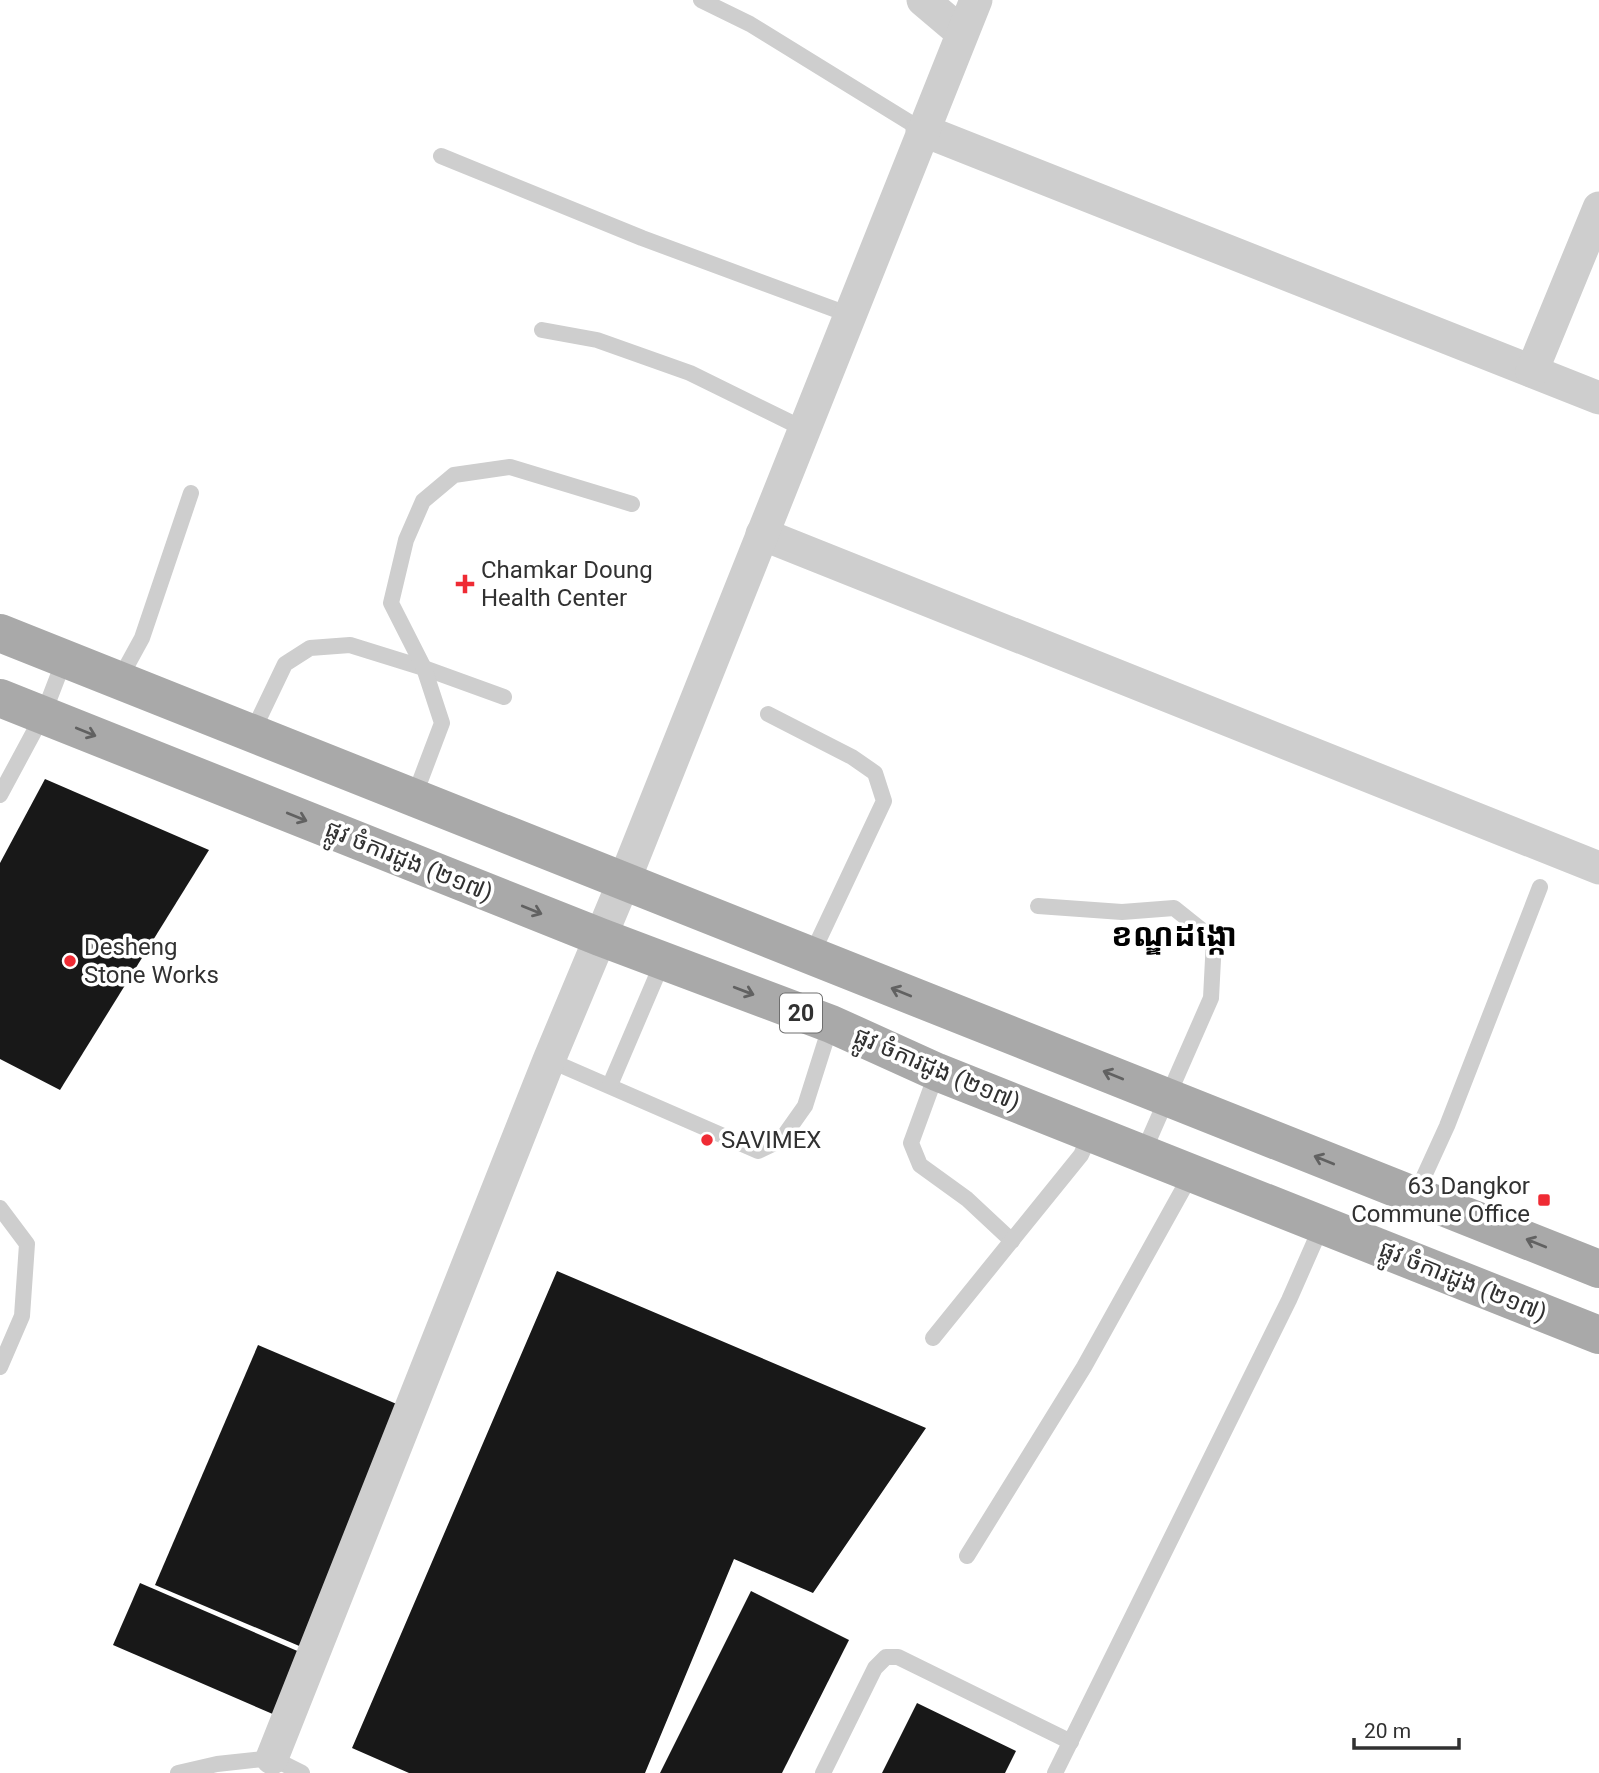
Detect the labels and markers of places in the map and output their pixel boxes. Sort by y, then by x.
place label: Chamkar Doung Health Center [481,556,653,612]
marker: Chamkar Doung Health Center [455,574,475,594]
place label: Desheng Stone Works [84,933,219,989]
marker: Desheng Stone Works [62,953,78,969]
place label: SAVIMEX [721,1126,821,1154]
marker: SAVIMEX [699,1132,715,1148]
place label: 63 Dangkor Commune Office [1351,1172,1530,1228]
marker: 63 Dangkor Commune Office [1536,1192,1552,1208]

